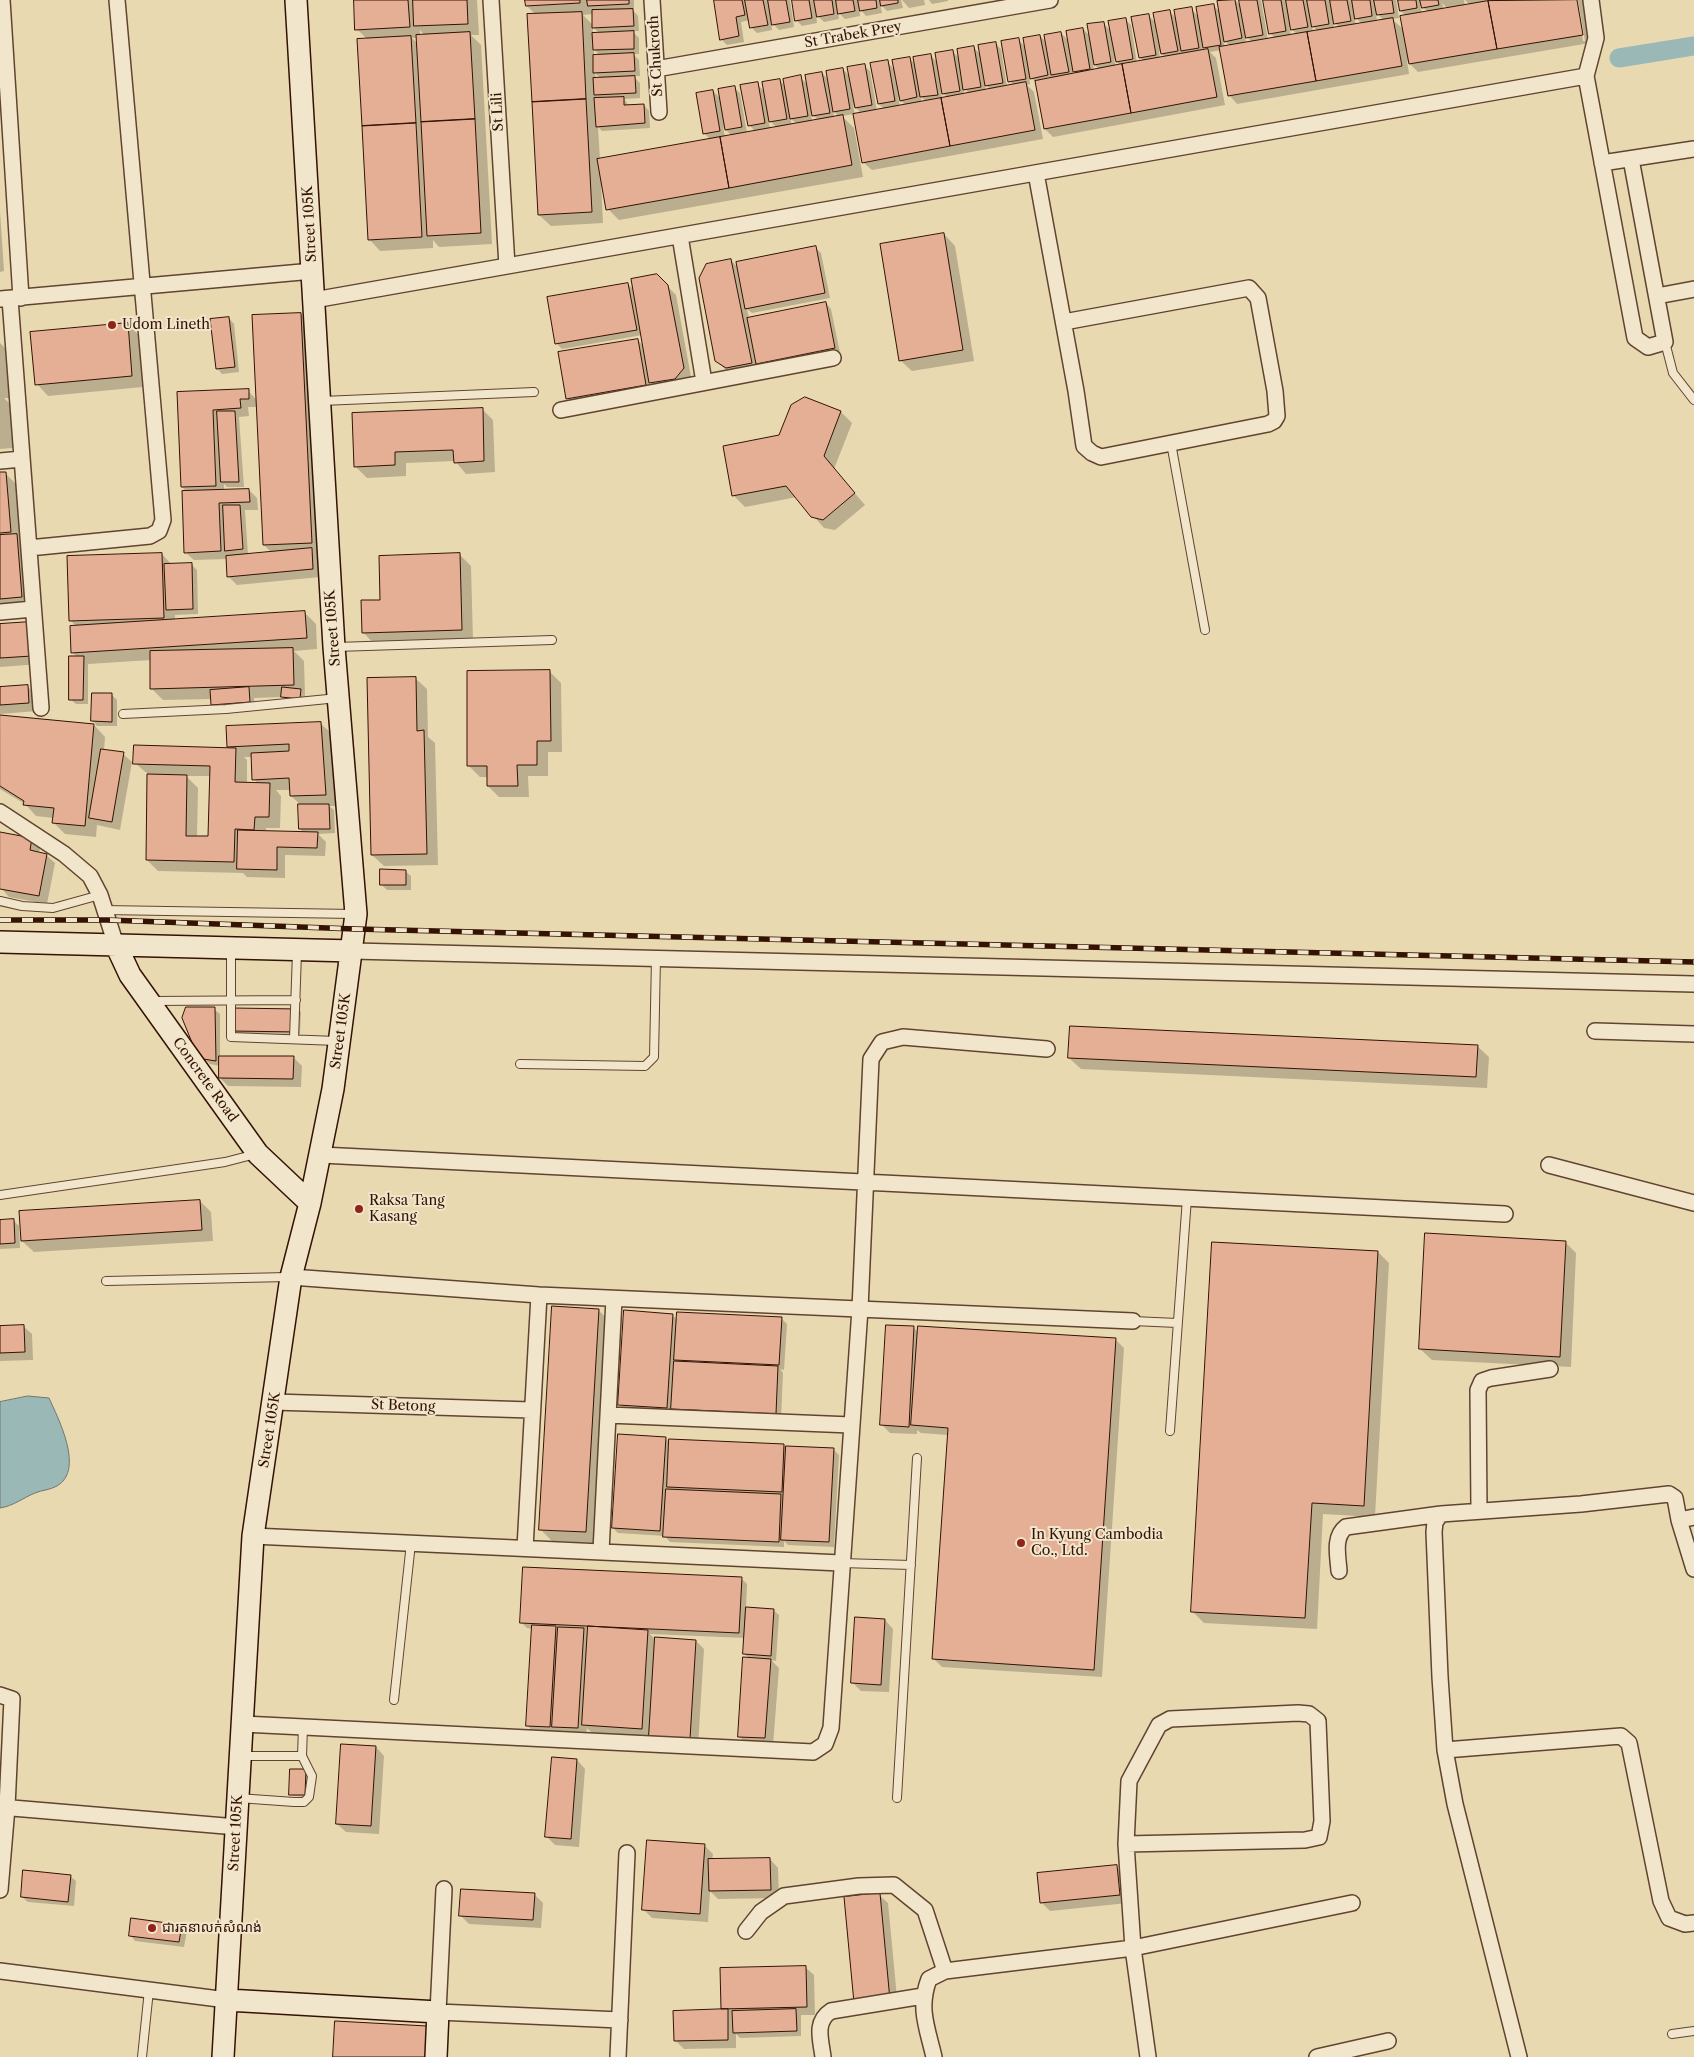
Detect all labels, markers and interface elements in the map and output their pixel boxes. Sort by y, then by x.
street label: St Chukroth [645,15,667,97]
street label: St Trabek Prey [803,18,903,52]
street label: St Lili [489,92,507,132]
street label: Street 105K [300,185,320,263]
place label: Udom Lineth [122,317,210,333]
marker: Udom Lineth [106,319,118,331]
street label: Street 105K [322,589,344,667]
street label: Street 105K [327,992,355,1070]
street label: Concrete Road [169,1035,241,1125]
place label: Raksa Tang Kasang [369,1193,445,1226]
marker: Raksa Tang Kasang [353,1203,365,1215]
street label: Street 105K [256,1391,284,1469]
street label: St Betong [371,1396,435,1416]
place label: In Kyung Cambodia Co., Ltd. [1031,1527,1163,1560]
marker: In Kyung Cambodia Co., Ltd. [1015,1537,1027,1549]
street label: Street 105K [226,1794,246,1872]
place label: ជារតនាលក់សំណង់ [162,1920,262,1936]
marker: ជារតនាលក់សំណង់ [146,1922,158,1934]

